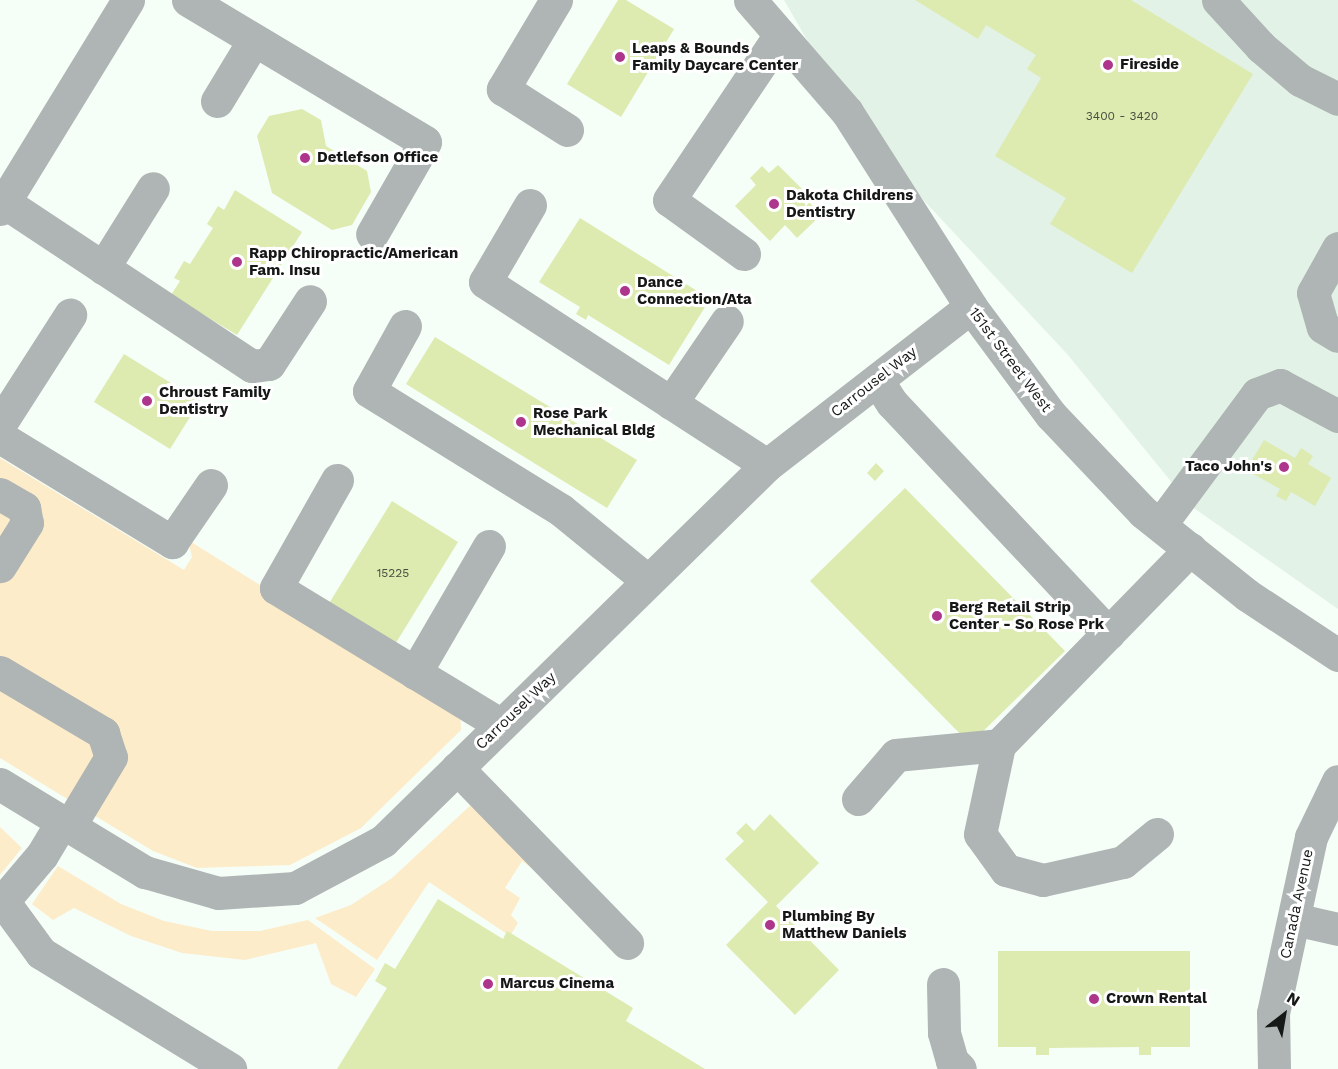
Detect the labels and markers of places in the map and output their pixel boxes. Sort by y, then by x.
place label: Leaps & Bounds Family Daycare Center [632,39,799,74]
marker: Leaps & Bounds Family Daycare Center [613,50,627,64]
place label: Fireside [1120,56,1179,74]
marker: Fireside [1101,58,1115,72]
place label: Detlefson Office [317,149,438,167]
marker: Detlefson Office [298,151,312,165]
place label: Dakota Childrens Dentistry [786,186,913,221]
marker: Dakota Childrens Dentistry [767,197,781,211]
place label: Rapp Chiropractic/American Fam. Insu [249,244,458,279]
marker: Rapp Chiropractic/American Fam. Insu [230,255,244,269]
place label: Dance Connection/Ata [637,273,752,308]
marker: Dance Connection/Ata [618,284,632,298]
place label: Chroust Family Dentistry [159,383,271,418]
marker: Chroust Family Dentistry [140,394,154,408]
place label: Rose Park Mechanical Bldg [533,404,655,439]
marker: Rose Park Mechanical Bldg [514,415,528,429]
place label: Taco John's [1185,458,1272,476]
marker: Taco John's [1277,460,1291,474]
place label: Berg Retail Strip Center - So Rose Prk [949,598,1104,633]
marker: Berg Retail Strip Center - So Rose Prk [930,609,944,623]
place label: Plumbing By Matthew Daniels [782,907,907,942]
marker: Plumbing By Matthew Daniels [763,918,777,932]
place label: Marcus Cinema [500,975,614,993]
marker: Marcus Cinema [481,977,495,991]
place label: Crown Rental [1106,990,1207,1008]
marker: Crown Rental [1087,992,1101,1006]

